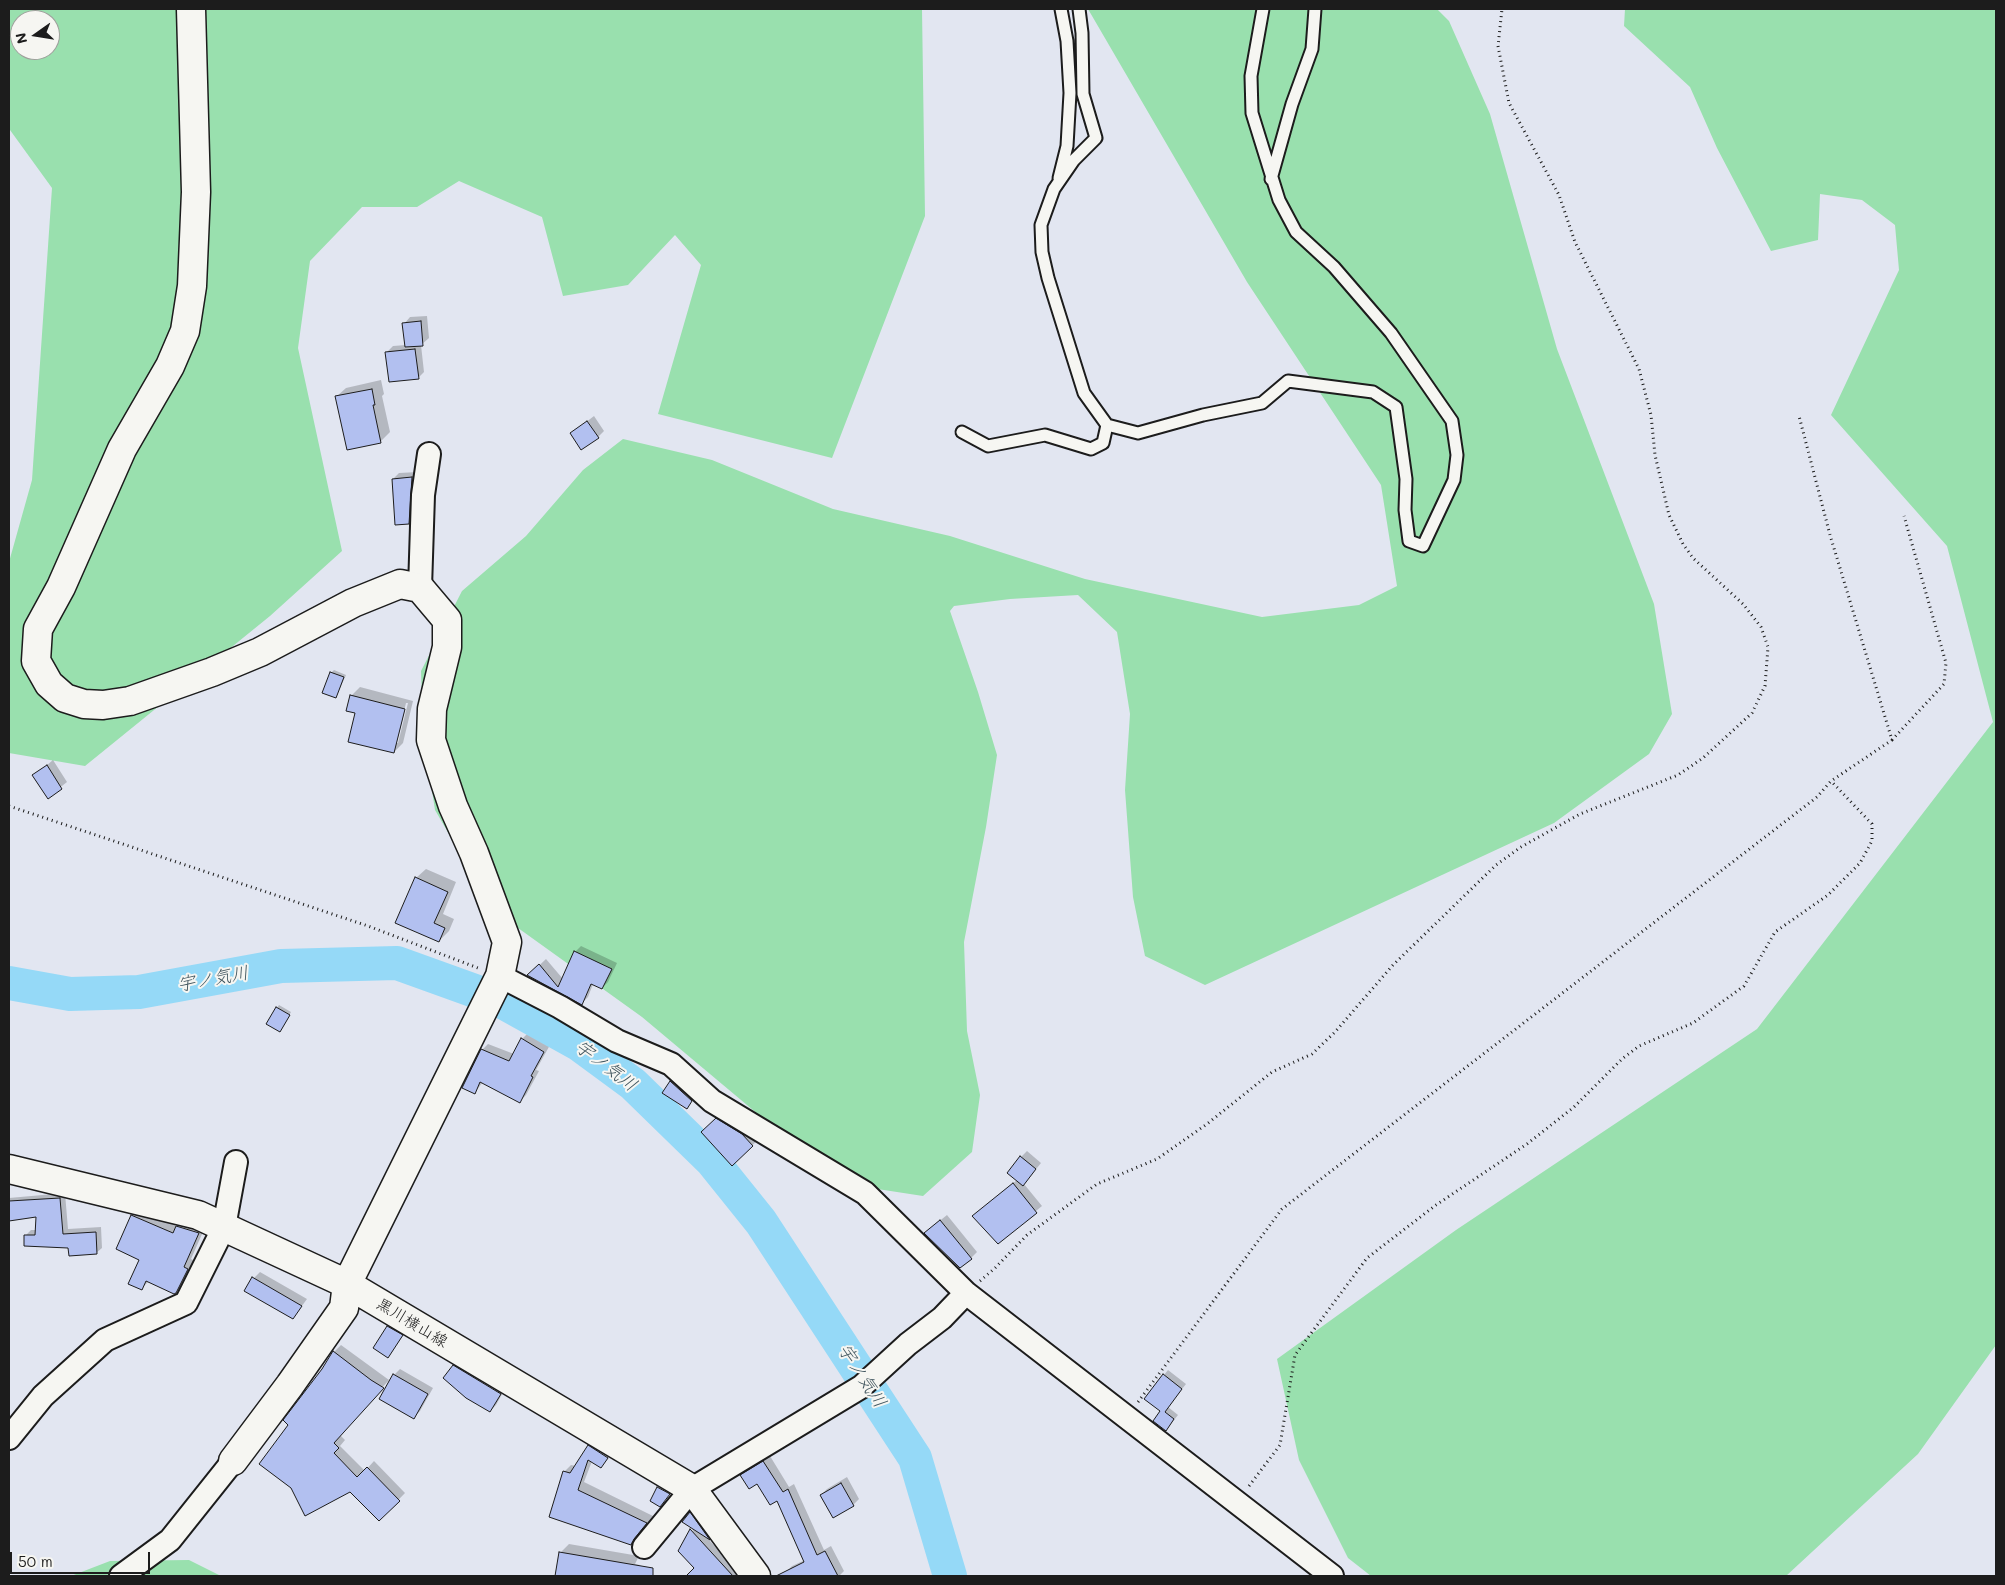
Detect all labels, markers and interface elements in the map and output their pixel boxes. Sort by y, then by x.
north arrow [10,10,60,60]
text: N [10,31,31,46]
water label: 宇ノ気川 [176,962,250,996]
water label: 宇ノ気川 [571,1036,641,1096]
street label: 黒川横山線 [373,1294,451,1352]
water label: 宇ノ気川 [833,1340,891,1412]
scale bar [12,1542,152,1574]
text: 50 m [18,1551,53,1571]

